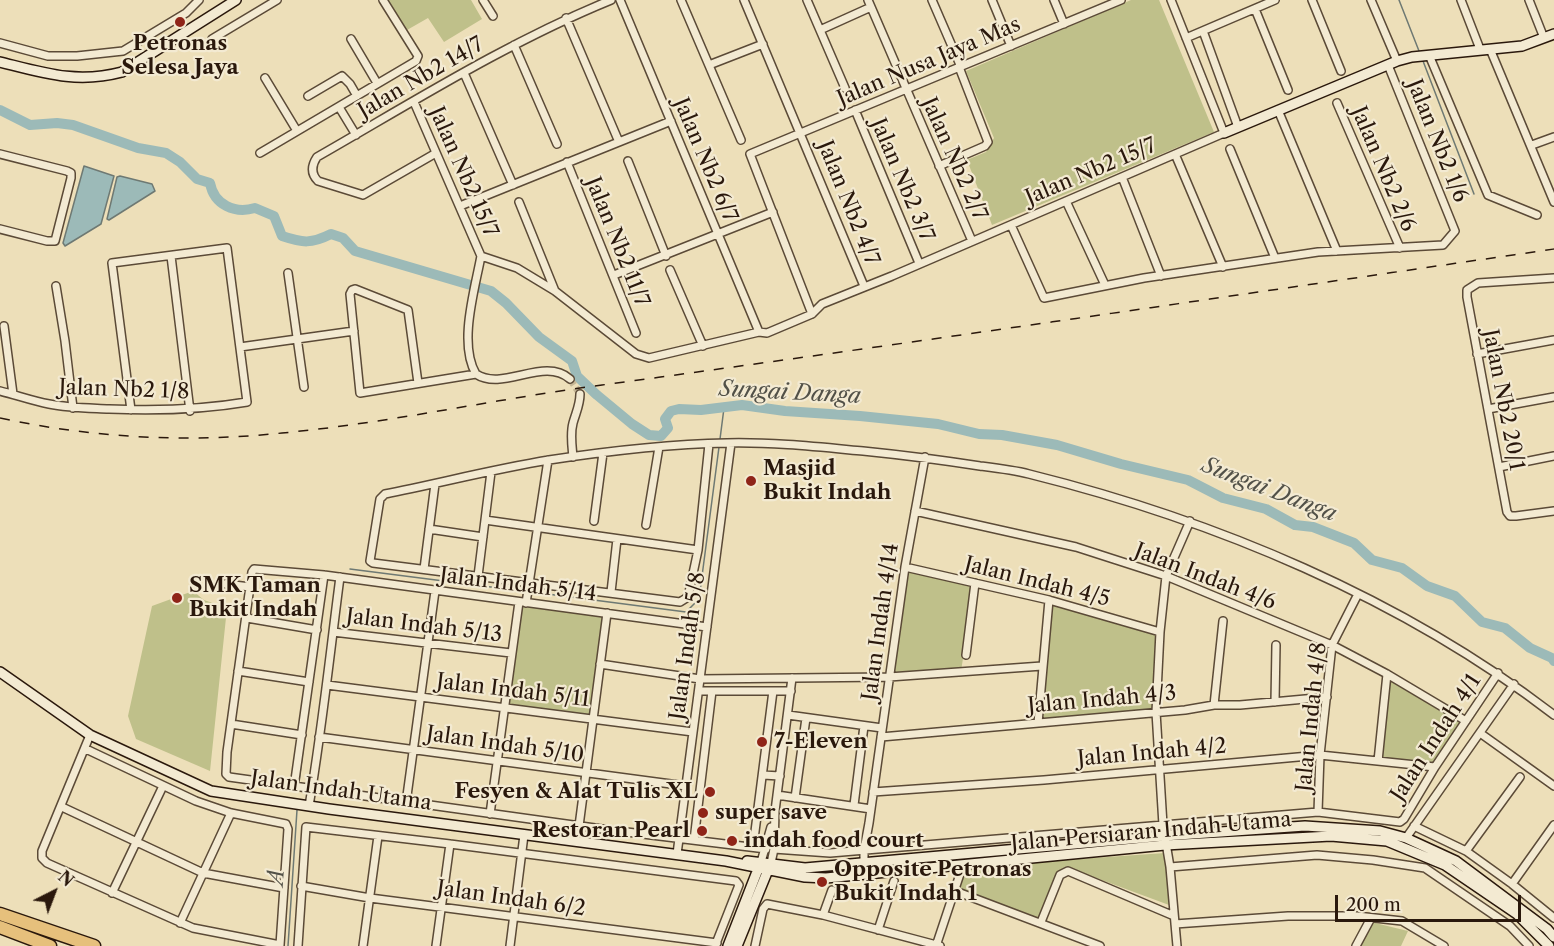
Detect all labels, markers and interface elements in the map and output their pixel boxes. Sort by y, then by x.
street label: Jalan Nusa Jaya Mas [834,12,1024,112]
marker: Petronas Selesa Jaya [173,15,187,29]
place label: Petronas Selesa Jaya [121,31,239,81]
street label: Jalan Nb2 14/7 [354,32,488,124]
street label: Jalan Nb2 1/6 [1401,76,1473,206]
street label: Jalan Nb2 6/7 [668,94,742,226]
street label: Jalan Nb2 2/7 [916,94,992,224]
street label: Jalan Nb2 15/7 [423,103,503,241]
street label: Jalan Nb2 2/6 [1345,103,1421,235]
street label: Jalan Nb2 3/7 [865,115,939,245]
street label: Jalan Nb2 15/7 [1022,133,1160,211]
street label: Jalan Nb2 4/7 [812,137,884,269]
street label: Jalan Nb2 11/7 [580,174,654,310]
street label: Jalan Nb2 20/1 [1477,327,1529,473]
street label: Jalan Nb2 1/8 [58,375,190,405]
water label: Sungai Danga [719,376,861,410]
water label: Sungai Danga [1198,452,1340,528]
place label: Masjid Bukit Indah [763,456,891,506]
marker: Masjid Bukit Indah [744,474,758,488]
street label: Jalan Indah 4/6 [1131,538,1279,616]
street label: Jalan Indah 4/14 [857,542,905,702]
street label: Jalan Indah 4/5 [962,552,1112,612]
street label: Jalan Indah 5/14 [438,563,598,607]
street label: Jalan Indah 5/8 [665,570,711,722]
place label: SMK Taman Bukit Indah [189,573,321,623]
marker: SMK Taman Bukit Indah [170,591,184,605]
street label: Jalan Indah 5/13 [344,604,504,648]
street label: Jalan Indah 4/8 [1292,641,1332,793]
street label: Jalan Indah 5/11 [435,669,591,713]
street label: Jalan Indah 4/1 [1386,670,1486,806]
street label: Jalan Indah 4/3 [1027,681,1177,719]
street label: Jalan Indah 5/10 [425,721,585,769]
place label: 7-Eleven [774,729,868,755]
street label: Jalan Indah 4/2 [1076,734,1228,772]
marker: 7-Eleven [755,735,769,749]
street label: Jalan Indah Utama [249,766,433,816]
place label: Fesyen & Alat Tulis XL [454,779,698,805]
marker: Fesyen & Alat Tulis XL [703,785,717,799]
place label: super save [715,800,827,826]
marker: super save [696,806,710,820]
street label: Jalan Persiaran Indah Utama [1010,807,1292,857]
place label: Restoran Pearl [532,818,690,844]
marker: Restoran Pearl [695,824,709,838]
place label: indah food court [744,828,924,854]
marker: indah food court [725,834,739,848]
place label: Opposite Petronas Bukit Indah 1 [834,857,1032,907]
north arrow [24,862,84,922]
text: N [54,867,78,891]
water label: A [263,868,291,886]
marker: Opposite Petronas Bukit Indah 1 [815,875,829,889]
street label: Jalan Indah 6/2 [435,876,587,922]
scale bar [1338,883,1524,921]
text: 200 m [1346,894,1401,916]

